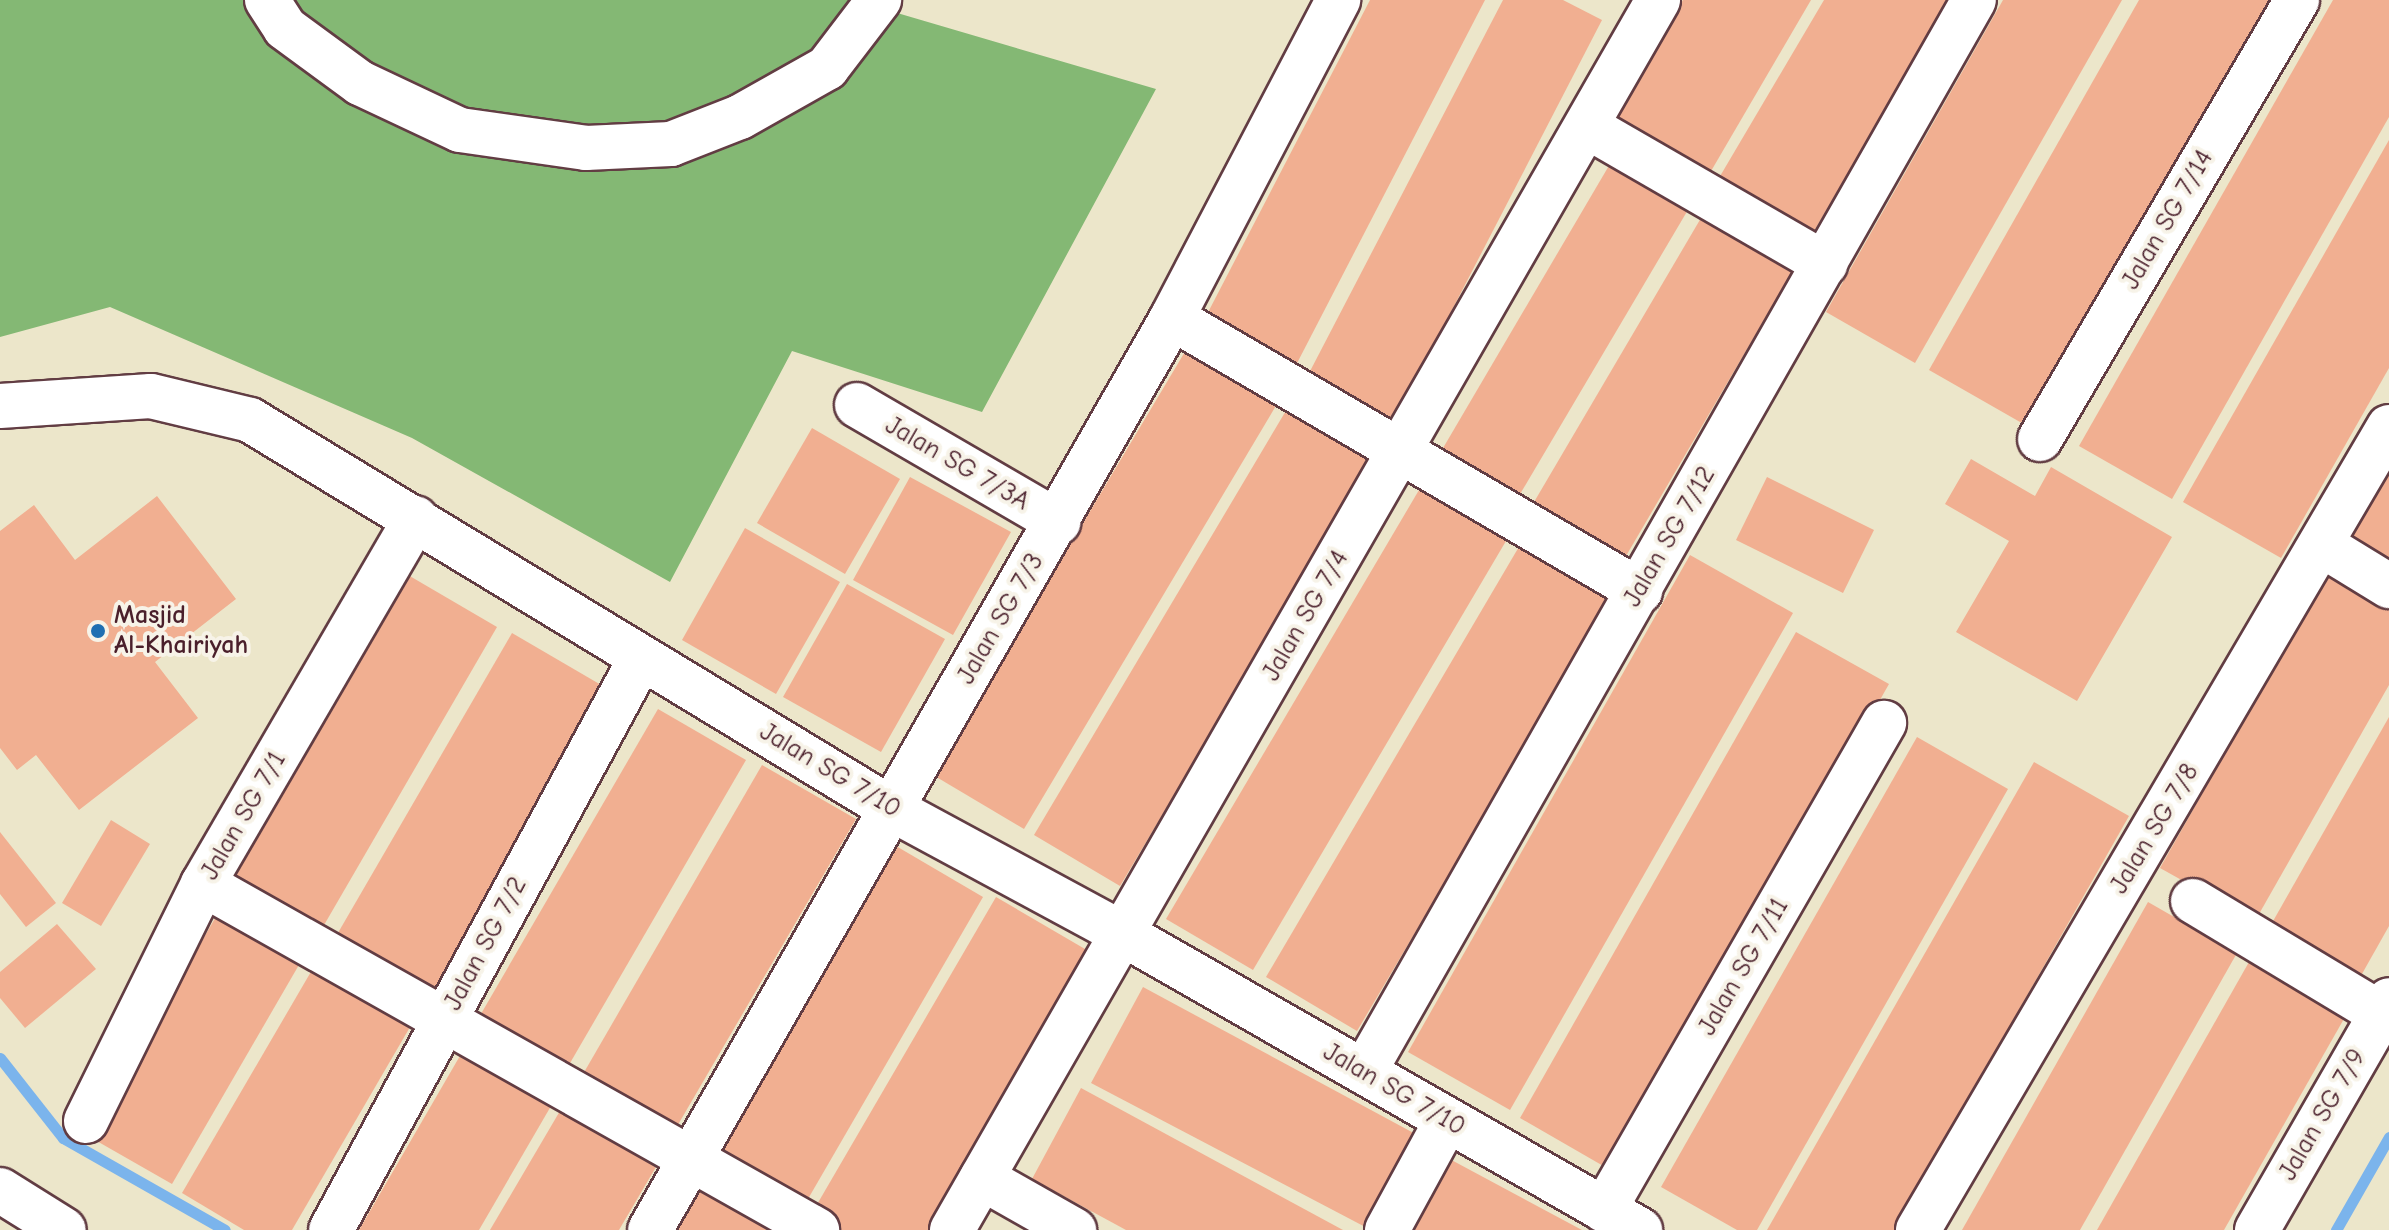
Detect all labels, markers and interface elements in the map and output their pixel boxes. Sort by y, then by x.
street label: Jalan SG 7/14 [2116,145,2220,295]
street label: Jalan SG 7/3A [879,410,1035,518]
street label: Jalan SG 7/12 [1617,461,1723,613]
street label: Jalan SG 7/4 [1256,545,1356,687]
street label: Jalan SG 7/3 [951,548,1051,690]
place label: Masjid Al-Khairiyah [114,600,248,662]
marker: Masjid Al-Khairiyah [89,622,107,640]
street label: Jalan SG 7/10 [754,717,906,825]
street label: Jalan SG 7/1 [195,746,293,886]
street label: Jalan SG 7/8 [2104,758,2206,900]
street label: Jalan SG 7/2 [438,872,534,1016]
street label: Jalan SG 7/11 [1692,893,1796,1041]
street label: Jalan SG 7/10 [1317,1037,1471,1143]
street label: Jalan SG 7/9 [2273,1044,2373,1186]

